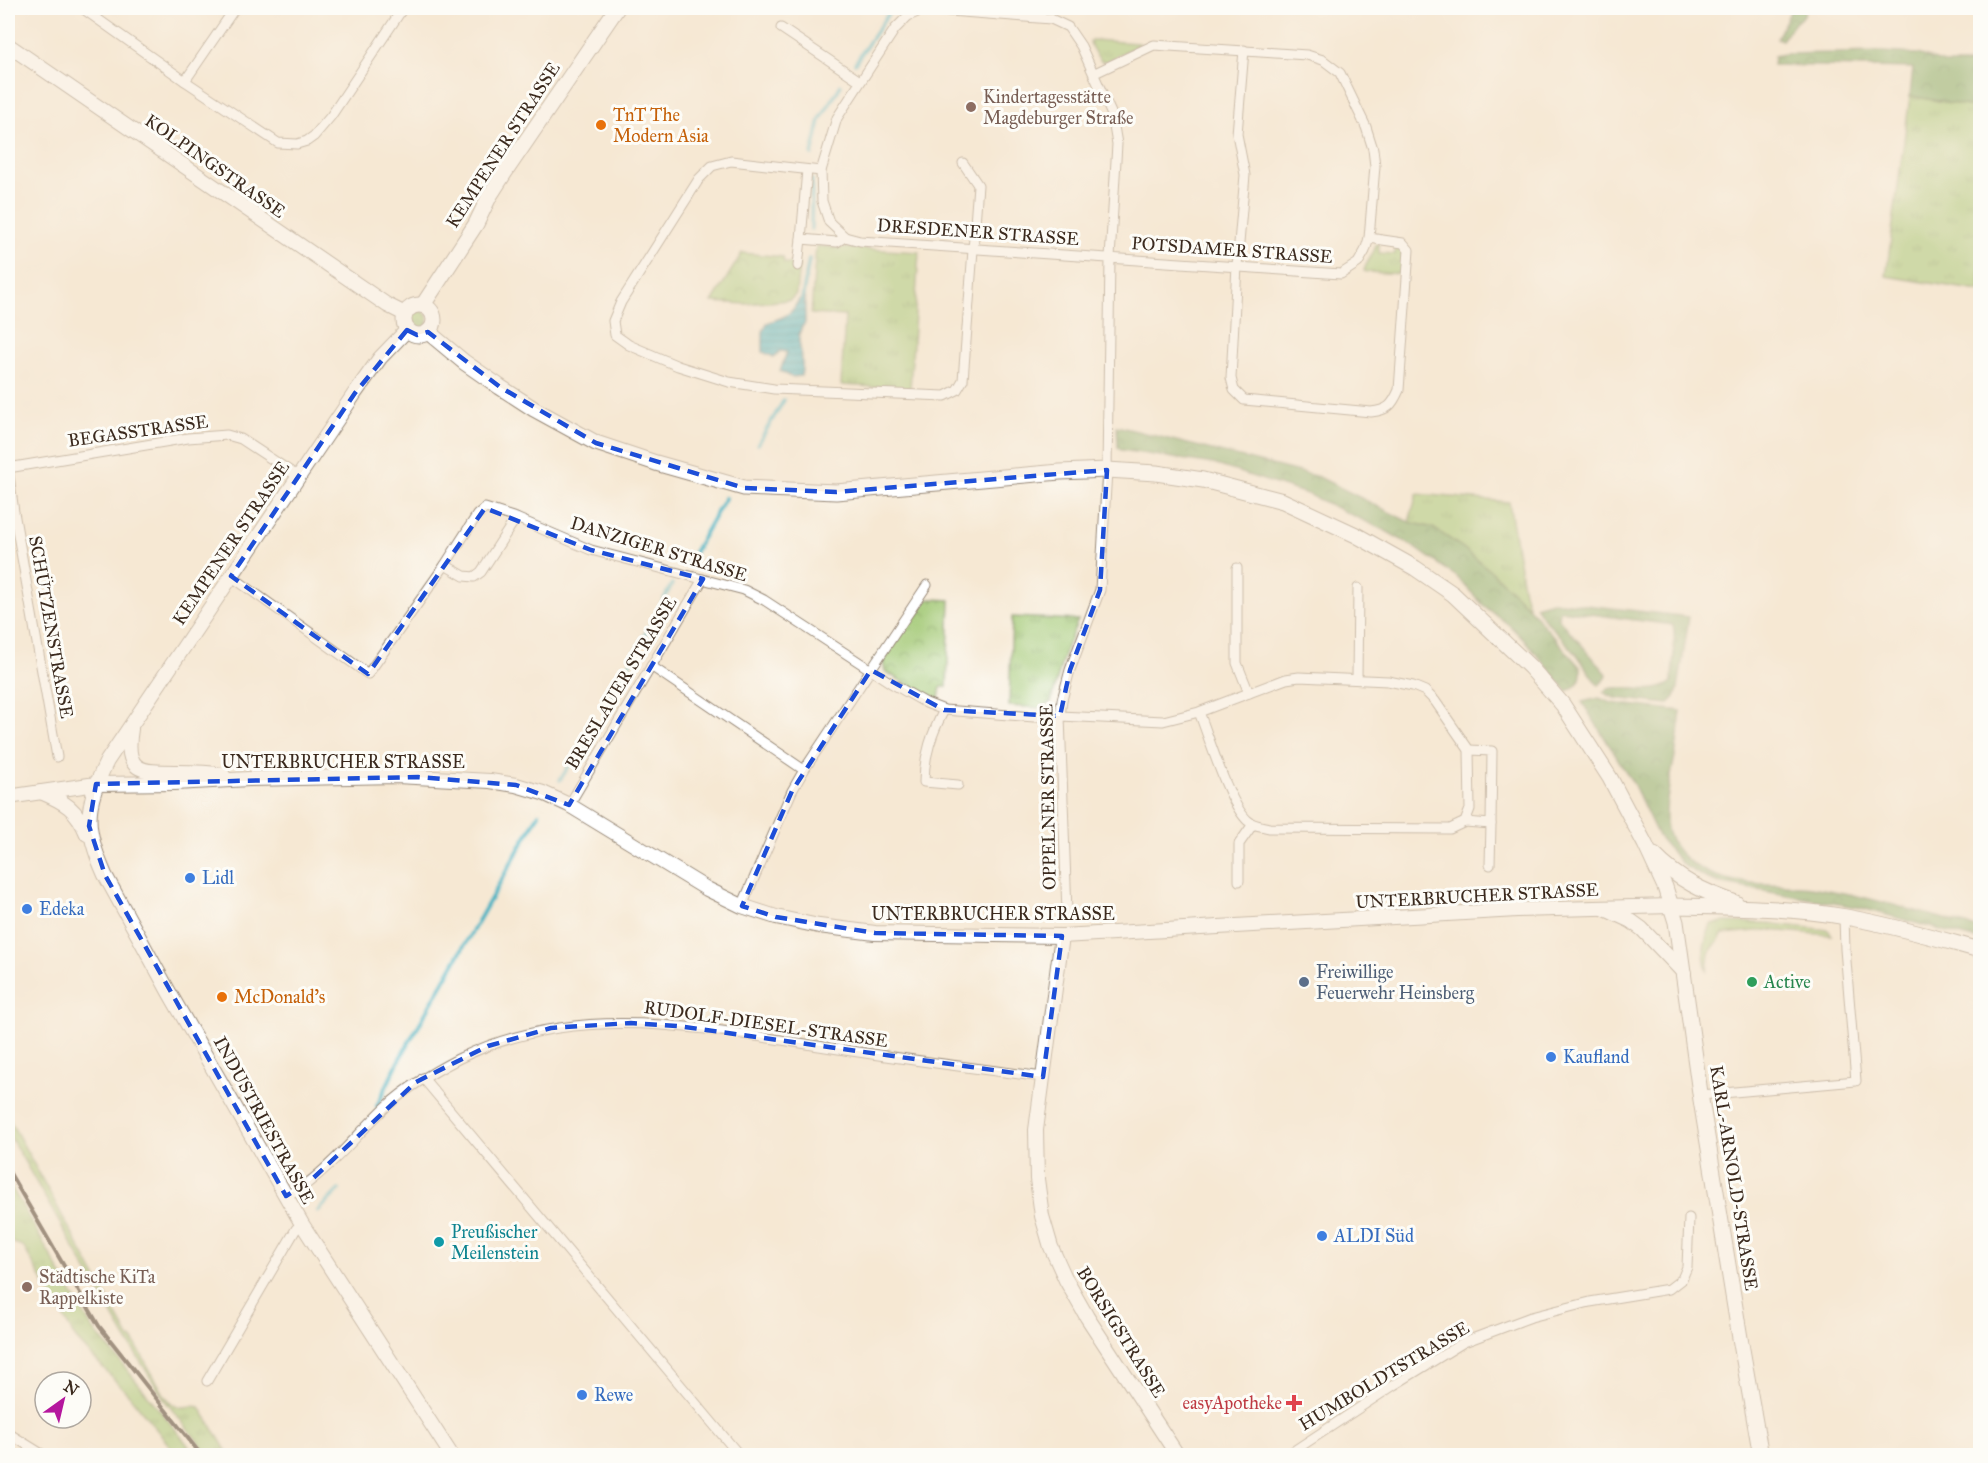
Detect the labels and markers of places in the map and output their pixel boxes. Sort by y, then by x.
place label: Kindertagesstätte Magdeburger Straße [983,86,1134,130]
marker: Kindertagesstätte Magdeburger Straße [964,100,978,114]
place label: TnT The Modern Asia [613,104,709,147]
marker: TnT The Modern Asia [594,118,608,132]
place label: Lidl [202,867,234,889]
marker: Lidl [183,871,197,885]
place label: Edeka [39,898,85,920]
marker: Edeka [20,902,34,916]
place label: Freiwillige Feuerwehr Heinsberg [1316,961,1475,1005]
place label: Active [1763,971,1811,993]
marker: Freiwillige Feuerwehr Heinsberg [1297,975,1311,989]
marker: Active [1745,975,1759,989]
place label: McDonald's [234,986,325,1008]
marker: McDonald's [215,990,229,1004]
place label: Kaufland [1563,1046,1630,1068]
marker: Kaufland [1544,1050,1558,1064]
place label: Preußischer Meilenstein [451,1221,539,1264]
place label: ALDI Süd [1333,1225,1414,1247]
marker: ALDI Süd [1315,1229,1329,1243]
marker: Preußischer Meilenstein [432,1235,446,1249]
place label: Städtische KiTa Rappelkiste [39,1266,156,1309]
marker: Städtische KiTa Rappelkiste [20,1280,34,1294]
place label: Rewe [594,1384,633,1406]
marker: Rewe [575,1388,589,1402]
place label: easyApotheke [1182,1392,1282,1414]
marker: easyApotheke [1287,1396,1301,1410]

